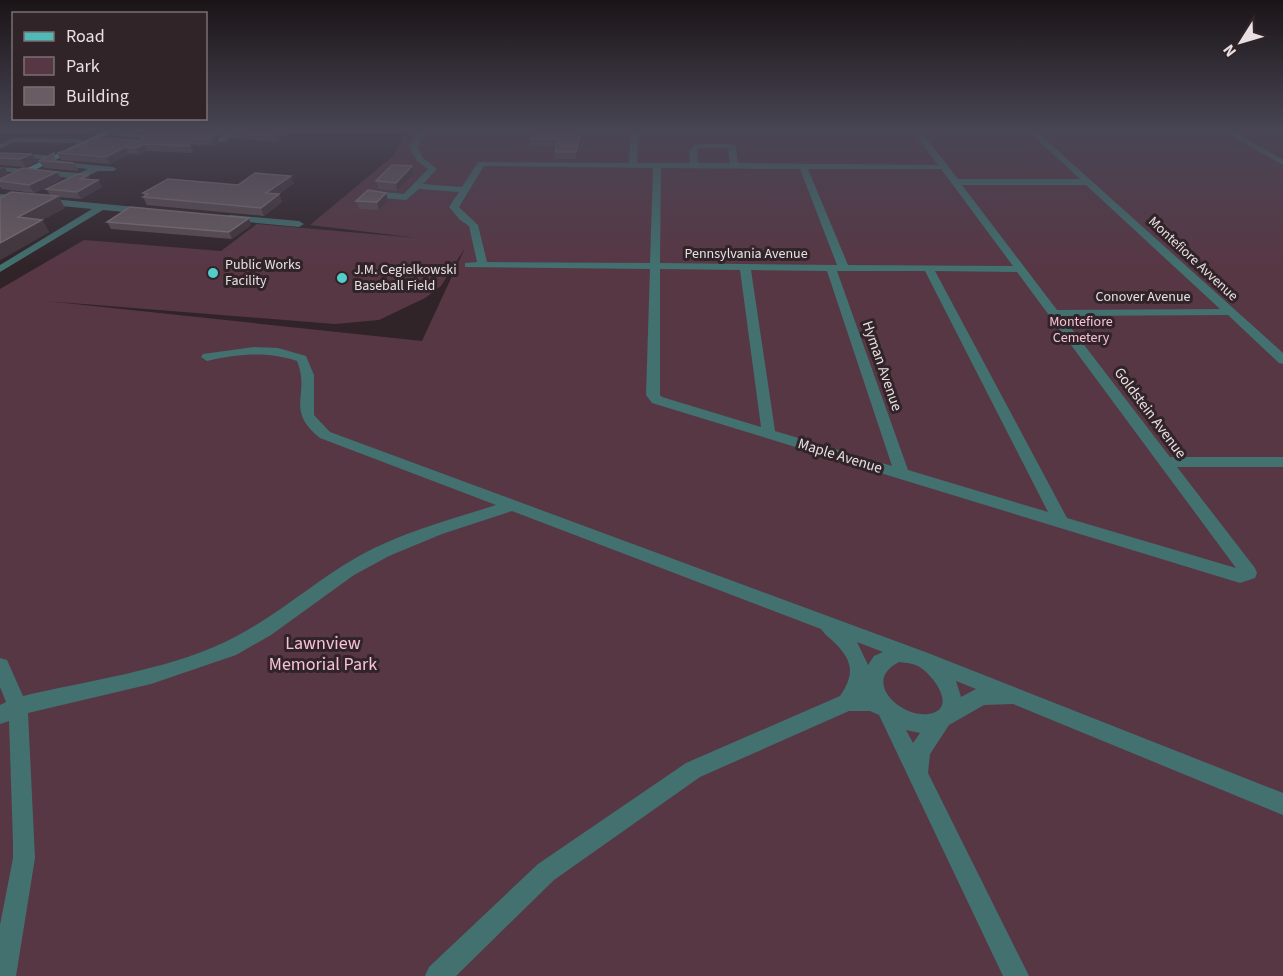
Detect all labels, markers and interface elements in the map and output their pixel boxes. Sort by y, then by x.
legend [12,12,207,120]
north arrow [1211,12,1271,72]
text: Road [66,24,105,49]
text: N [1218,40,1242,61]
text: Park [66,54,100,79]
text: Building [66,84,129,109]
street label: Montefiore Avvenue [1144,212,1242,306]
street label: Pennsylvania Avenue [684,244,808,264]
place label: Public Works Facility [225,255,301,291]
place label: J.M. Cegielkowski Baseball Field [354,260,457,296]
marker: Public Works Facility [206,266,220,280]
marker: J.M. Cegielkowski Baseball Field [335,271,349,285]
street label: Conover Avenue [1095,287,1191,307]
park label: Montefiore Cemetery [1049,312,1113,348]
street label: Hyman Avenue [857,318,907,414]
street label: Goldstein Avenue [1109,363,1191,463]
street label: Maple Avenue [795,433,885,479]
park label: Lawnview Memorial Park [269,631,377,677]

